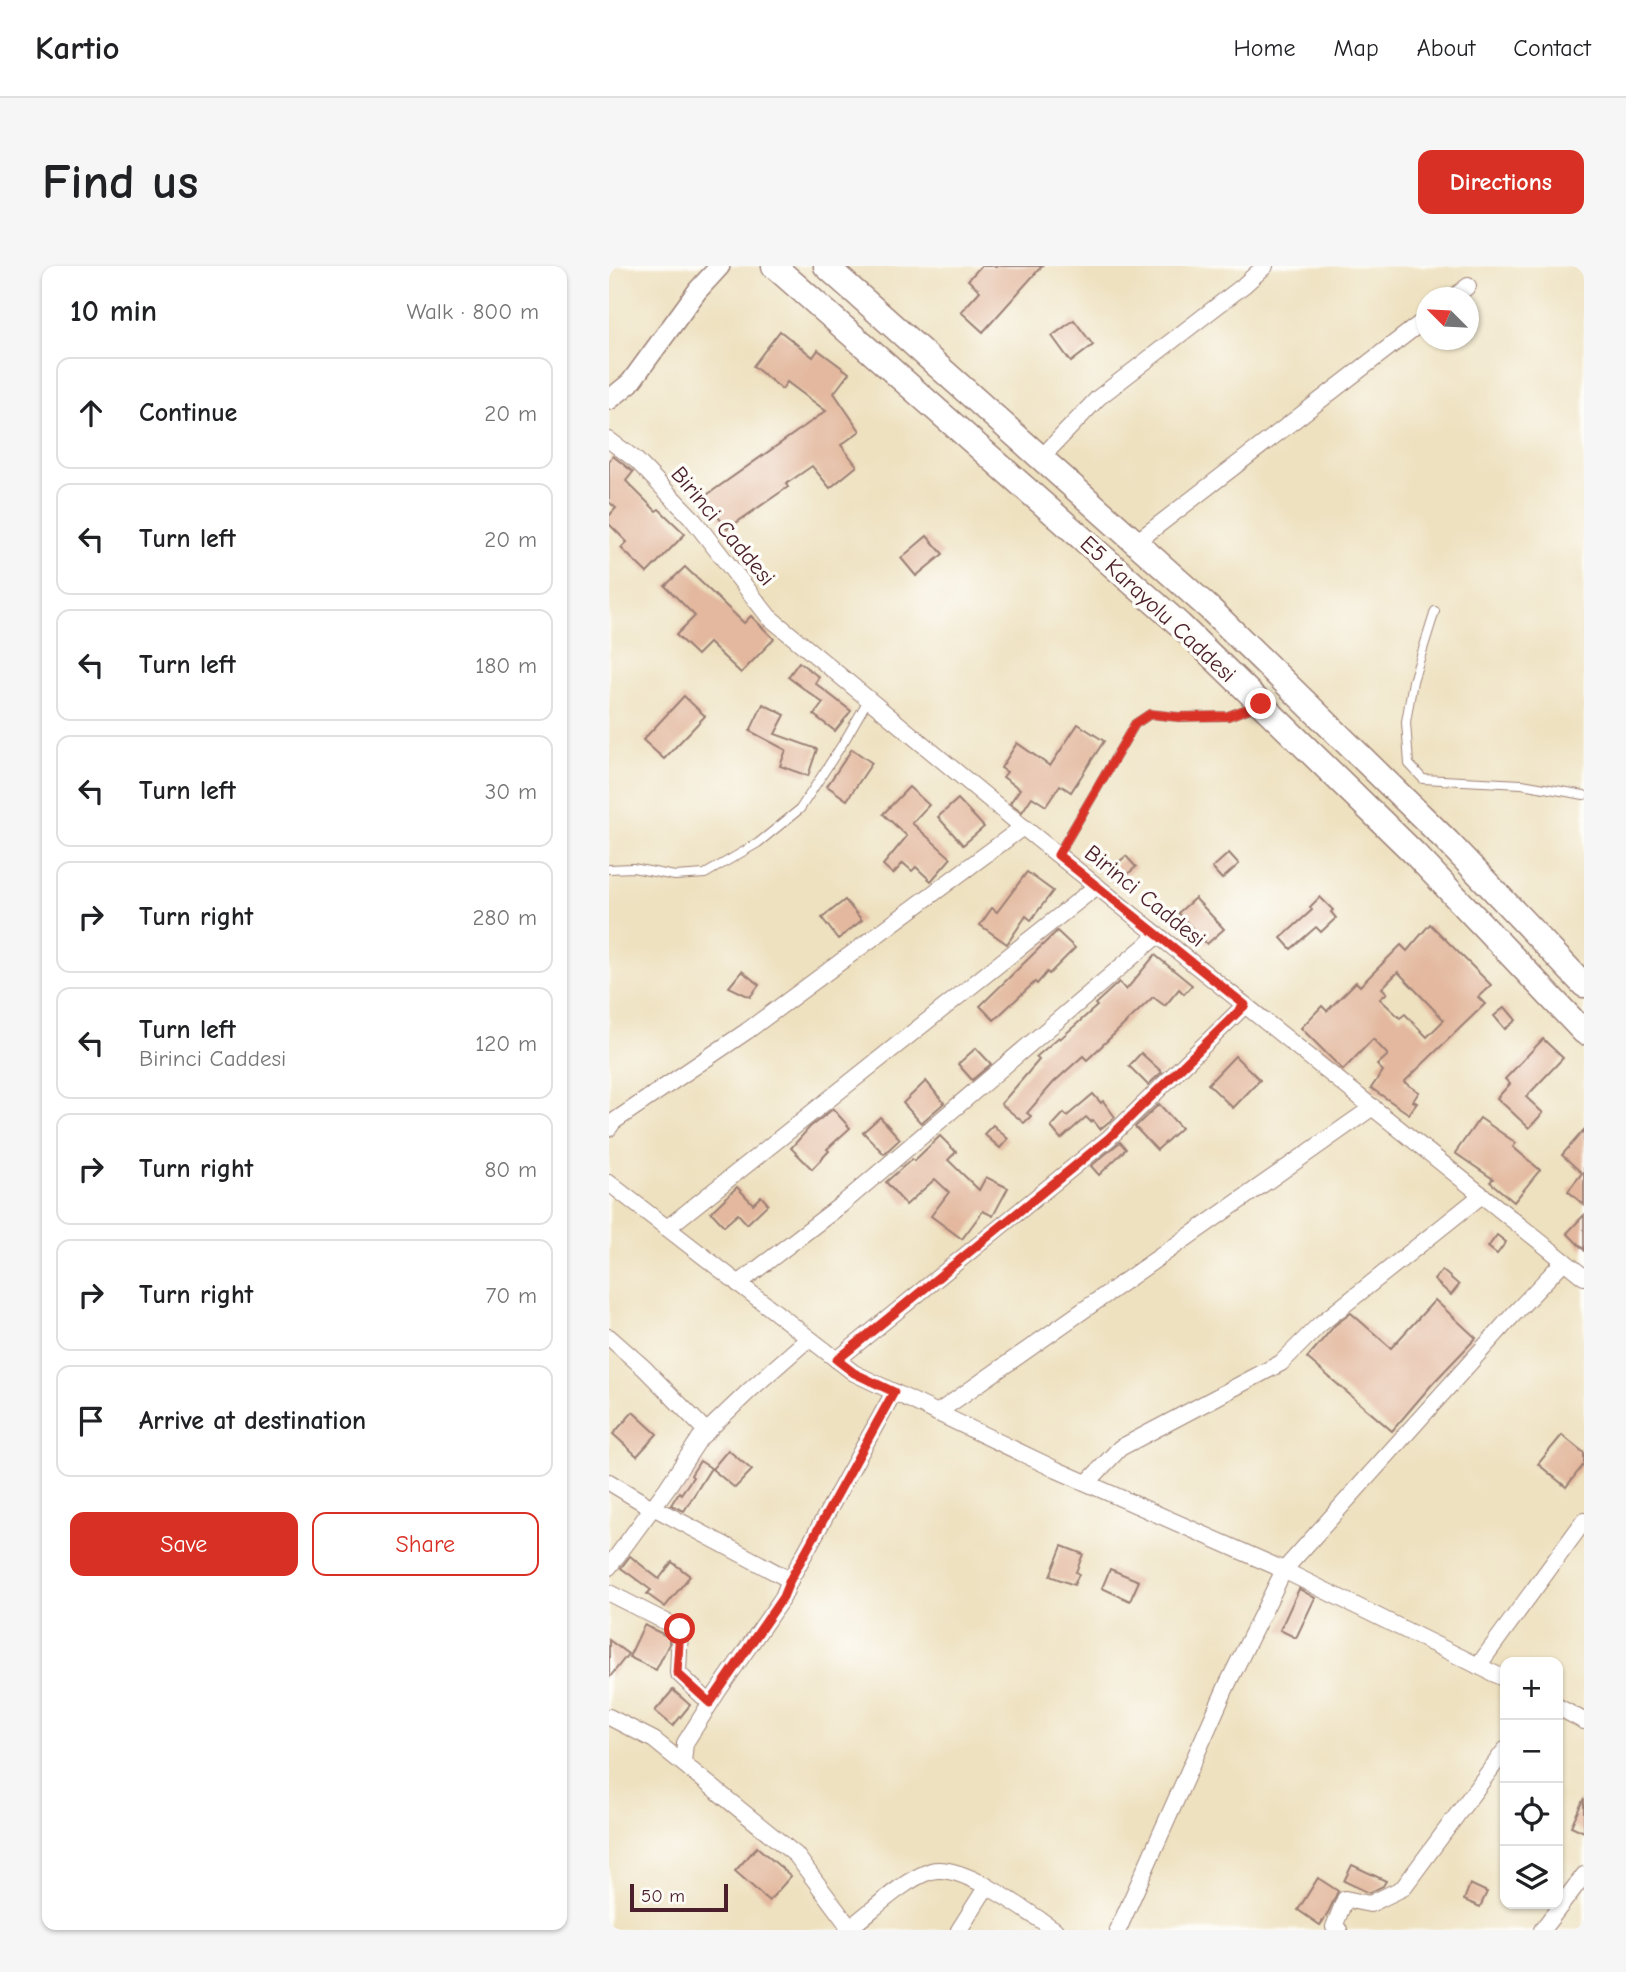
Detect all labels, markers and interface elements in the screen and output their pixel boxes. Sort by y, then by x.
text: Kartio [35,29,120,67]
text: Home [1234,34,1295,62]
text: Map [1333,34,1379,62]
text: About [1417,34,1475,62]
text: Contact [1513,34,1591,62]
button: Directions [1418,150,1584,214]
text: Find us [42,154,198,210]
north arrow [1416,287,1479,350]
text: 10 min [70,294,157,329]
text: Walk · 800 m [407,298,539,325]
icon: ahead [72,394,110,432]
text: Continue [139,398,237,428]
text: 20 m [484,400,537,427]
street label: Birinci Caddesi [665,461,781,591]
icon: left [72,520,110,558]
text: Turn left [139,524,236,554]
text: 20 m [484,526,537,553]
street label: E5 Karayolu Caddesi [1075,530,1241,688]
icon: left [72,646,110,684]
text: Turn left [139,650,236,680]
text: 180 m [475,652,537,679]
route end [1245,688,1276,719]
icon: left [72,772,110,810]
text: Turn left [139,776,236,806]
text: 30 m [485,778,537,805]
street label: Birinci Caddesi [1079,839,1211,953]
icon: right [72,898,110,936]
text: Turn right [139,902,253,932]
text: 280 m [472,904,537,931]
text: Turn left [139,1015,236,1045]
icon: left [72,1024,110,1062]
text: 120 m [475,1030,537,1057]
text: Birinci Caddesi [139,1045,286,1072]
icon: right [72,1150,110,1188]
text: Turn right [139,1154,253,1184]
text: 80 m [484,1156,537,1183]
icon: right [72,1276,110,1314]
text: Turn right [139,1280,253,1310]
text: 70 m [485,1282,537,1309]
icon: arrive [72,1402,110,1440]
text: Arrive at destination [139,1406,366,1436]
button: Save [70,1512,298,1576]
button: Share [312,1512,539,1576]
route start [664,1613,695,1644]
map controls [1500,1657,1563,1909]
button: + [1500,1657,1563,1720]
button: − [1500,1720,1563,1783]
button: locate [1500,1783,1563,1846]
button: layers [1500,1846,1563,1909]
scale bar [630,1881,728,1913]
text: 50 m [641,1885,685,1907]

